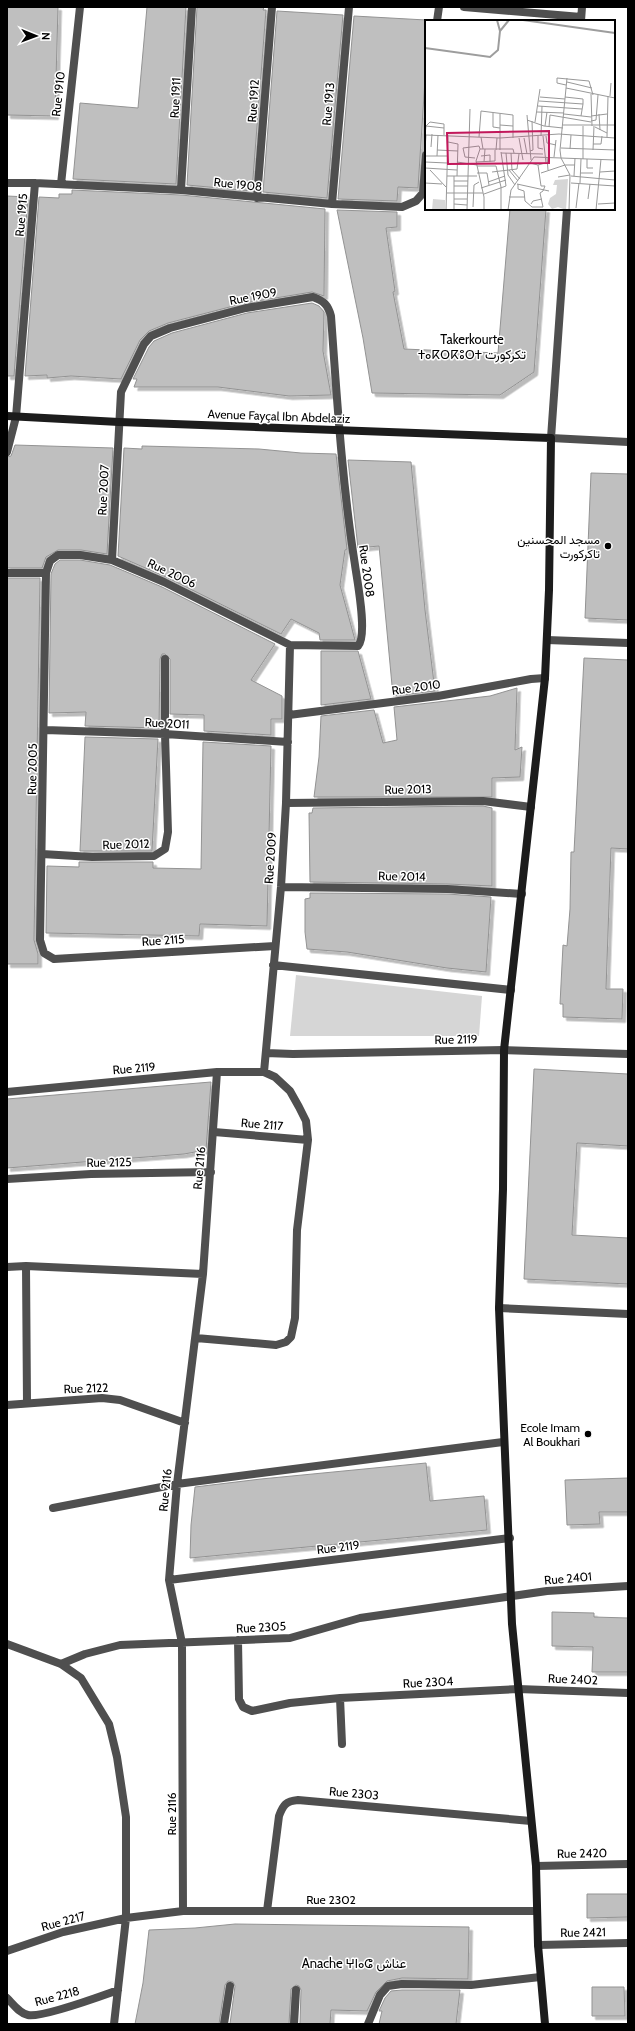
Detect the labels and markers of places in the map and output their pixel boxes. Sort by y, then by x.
place label: مسجد المحسنين تاكركورت [517,532,600,562]
marker: مسجد المحسنين تاكركورت [603,541,613,551]
place label: Ecole Imam Al Boukhari [520,1420,580,1449]
marker: Ecole Imam Al Boukhari [583,1429,593,1439]

